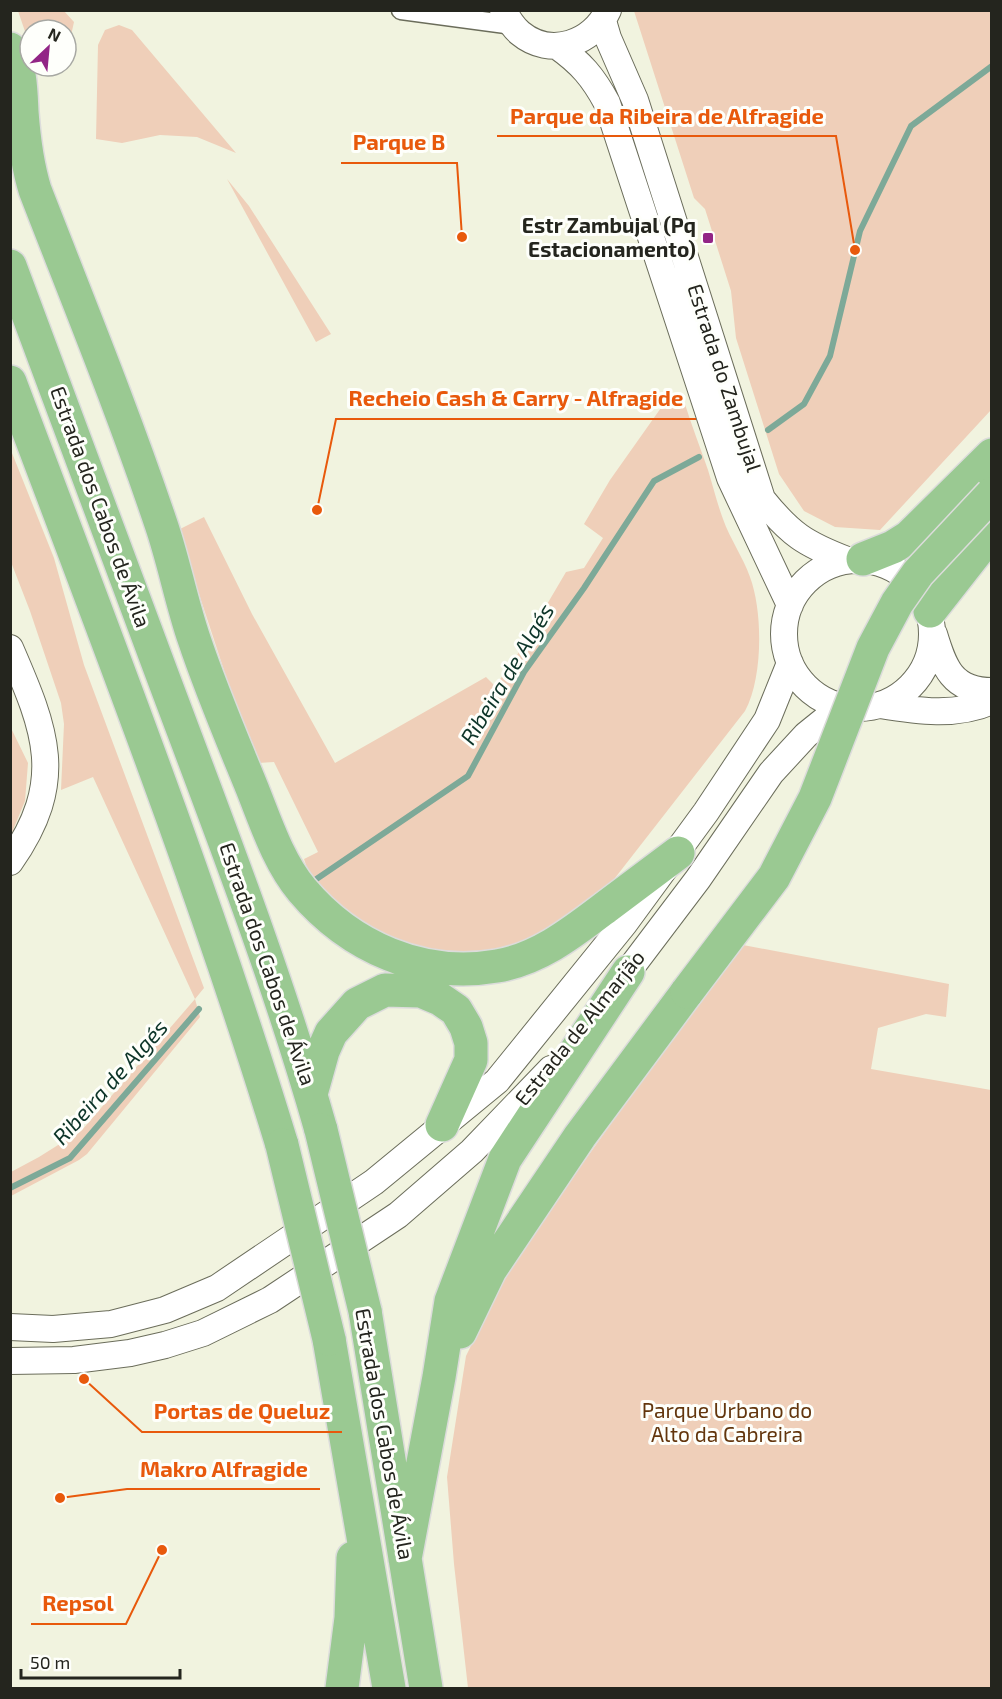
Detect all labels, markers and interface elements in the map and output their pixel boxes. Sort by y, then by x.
north arrow [18,18,78,78]
text: N [45,23,64,45]
callout: Parque da Ribeira de Alfragide [497,96,836,136]
text: Parque da Ribeira de Alfragide [510,102,824,128]
callout: Parque B [341,123,457,163]
text: Parque B [353,128,445,154]
place label: Estr Zambujal (Pq Estacionamento) [522,212,696,261]
marker: Estr Zambujal (Pq Estacionamento) [701,231,715,245]
street label: Estrada do Zambujal [682,280,768,476]
callout: Recheio Cash & Carry - Alfragide [336,379,696,419]
street label: Estrada dos Cabos de Ávila [46,382,157,631]
text: Recheio Cash & Carry - Alfragide [349,384,683,411]
water label: Ribeira de Algés [454,598,558,748]
street label: Estrada dos Cabos de Ávila [215,839,322,1088]
street label: Estrada de Almarjão [509,944,650,1110]
water label: Ribeira de Algés [46,1013,172,1149]
street label: Estrada dos Cabos de Ávila [351,1306,420,1561]
callout: Portas de Queluz [142,1392,342,1432]
text: Portas de Queluz [154,1397,330,1424]
park label: Parque Urbano do Alto da Cabreira [642,1397,812,1446]
callout: Makro Alfragide [127,1449,320,1489]
text: Makro Alfragide [140,1455,308,1481]
callout: Repsol [31,1584,126,1624]
text: Repsol [42,1589,115,1615]
scale bar [21,1642,180,1680]
text: 50 m [30,1651,70,1673]

